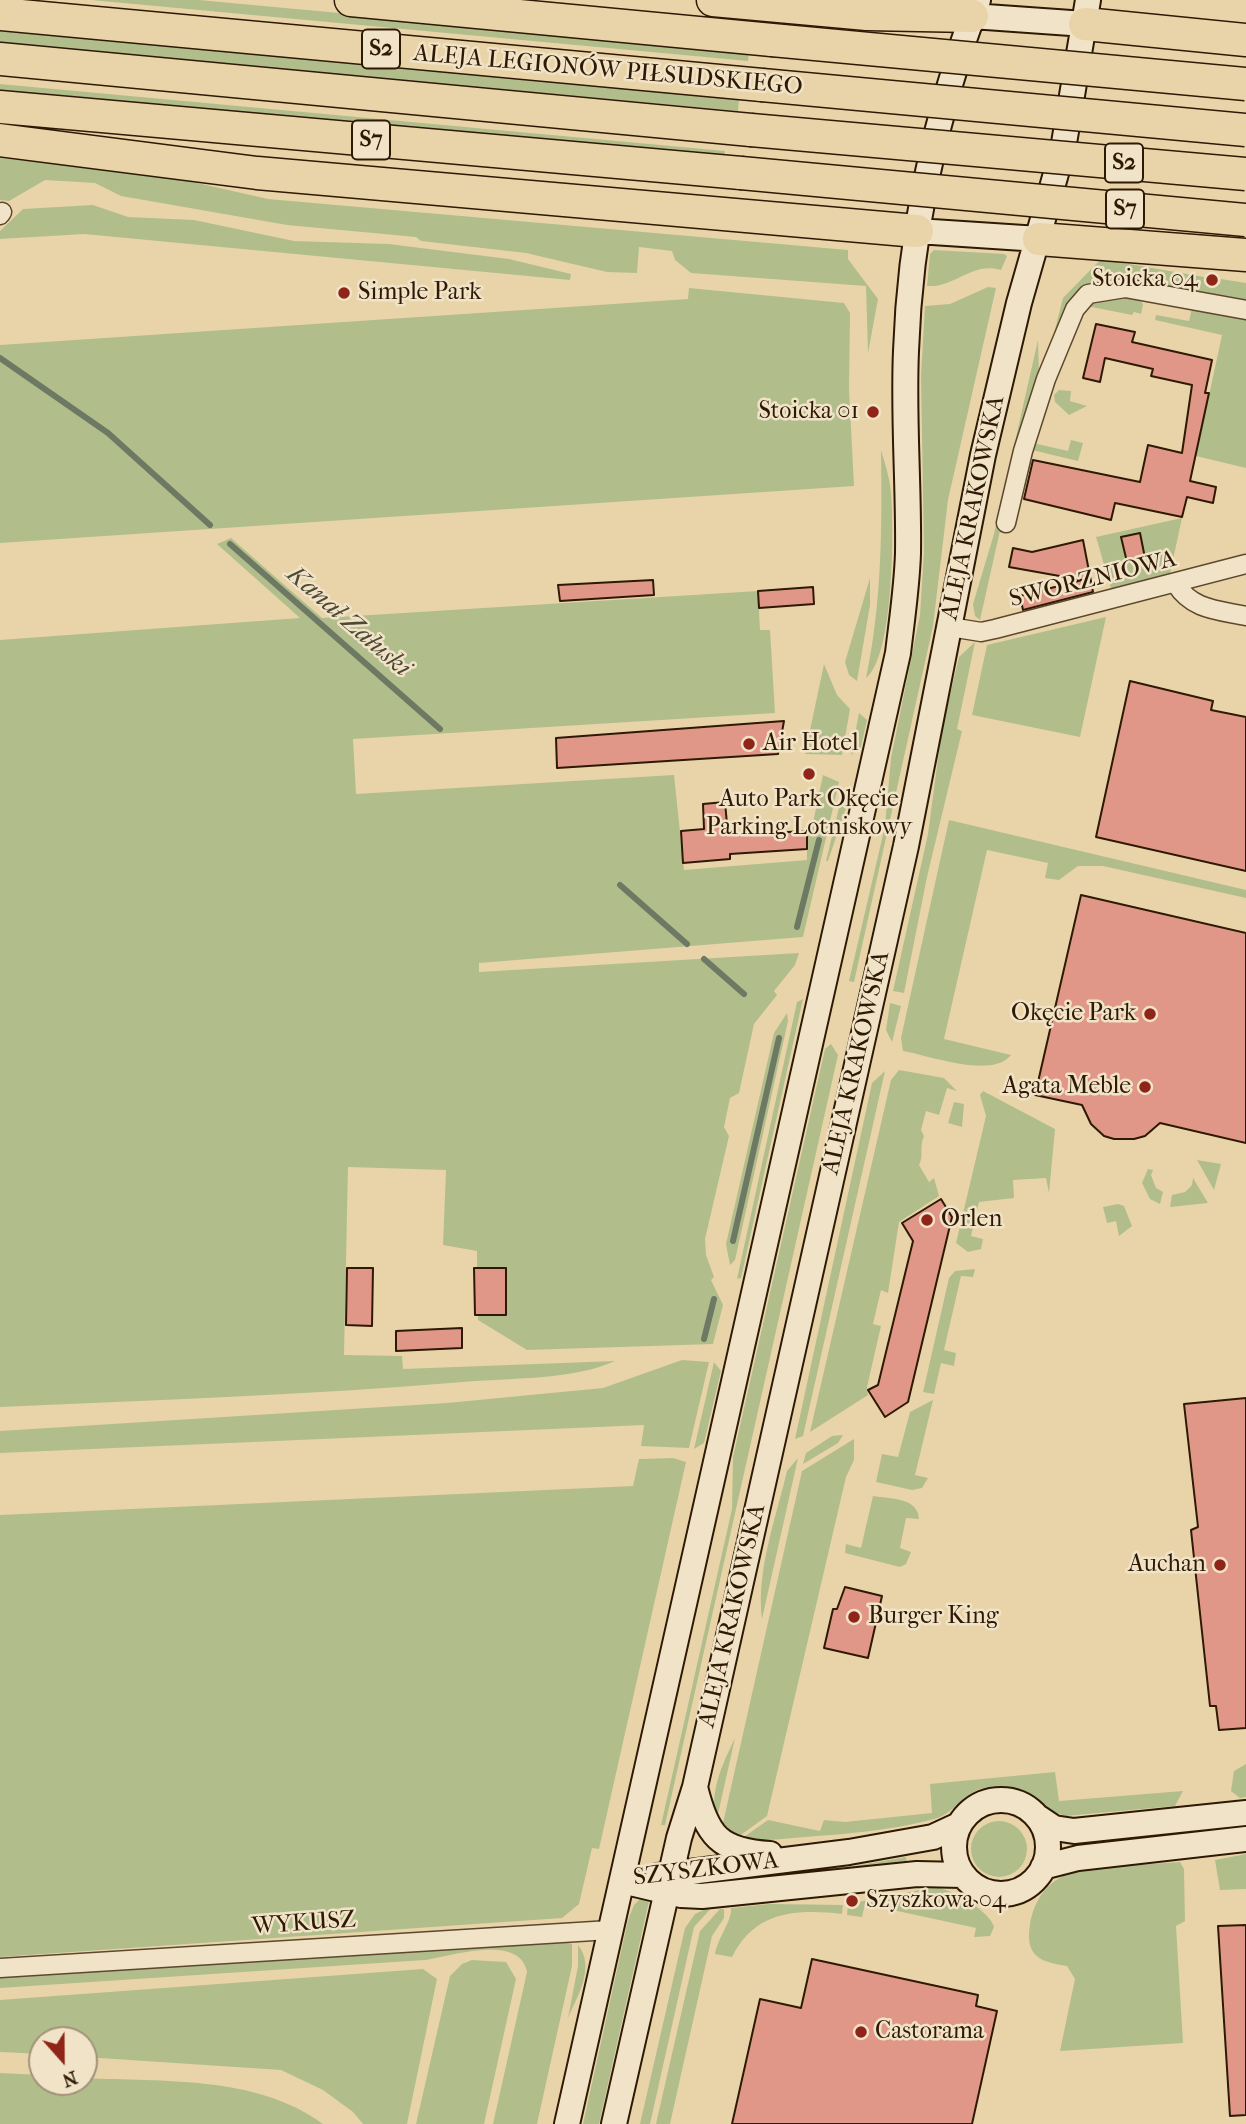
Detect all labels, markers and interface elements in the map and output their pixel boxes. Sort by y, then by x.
road number: S2 [362,30,400,68]
street label: ALEJA LEGIONÓW PIŁSUDSKIEGO [412,40,804,102]
road number: S7 [352,120,390,160]
road number: S2 [1105,144,1143,182]
road number: S7 [1106,190,1144,229]
place label: Stoicka 04 [1092,266,1198,294]
marker: Stoicka 04 [1204,272,1220,288]
place label: Simple Park [358,279,481,307]
marker: Simple Park [336,285,352,301]
street label: ALEJA KRAKOWSKA [936,393,1012,623]
place label: Stoicka 01 [758,398,859,426]
marker: Stoicka 01 [865,404,881,420]
street label: SWORZNIOWA [1007,545,1179,615]
water label: Kanał Załuski [280,560,416,684]
place label: Air Hotel [763,730,859,758]
marker: Air Hotel [741,736,757,752]
marker: Auto Park Okęcie Parking Lotniskowy [801,766,817,782]
place label: Auto Park Okęcie Parking Lotniskowy [706,786,912,842]
street label: ALEJA KRAKOWSKA [817,949,897,1177]
place label: Okęcie Park [1011,1000,1136,1028]
marker: Okęcie Park [1142,1006,1158,1022]
place label: Agata Meble [1002,1073,1131,1101]
marker: Agata Meble [1137,1079,1153,1095]
place label: Orlen [941,1206,1002,1234]
marker: Orlen [919,1212,935,1228]
street label: ALEJA KRAKOWSKA [693,1502,773,1730]
place label: Auchan [1128,1551,1206,1579]
marker: Auchan [1212,1557,1228,1573]
place label: Burger King [868,1603,999,1631]
marker: Burger King [846,1609,862,1625]
street label: SZYSZKOWA [632,1847,780,1893]
place label: Szyszkowa 04 [866,1887,1006,1915]
marker: Szyszkowa 04 [844,1893,860,1909]
street label: WYKUSZ [251,1906,357,1942]
place label: Castorama [875,2018,984,2046]
marker: Castorama [853,2024,869,2040]
north arrow [28,2026,98,2096]
text: N [59,2066,80,2092]

